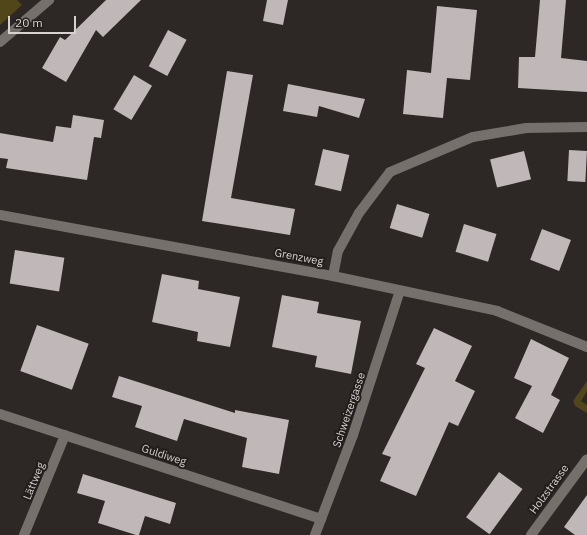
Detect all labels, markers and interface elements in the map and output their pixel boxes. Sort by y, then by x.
scale bar [10,8,78,34]
text: 20 m [15,15,43,30]
street label: Grenzweg [274,246,324,268]
street label: Schweizergasse [330,371,368,449]
street label: Guldiweg [140,442,188,468]
street label: Lättweg [21,460,47,502]
street label: Holzstrasse [527,462,571,516]

